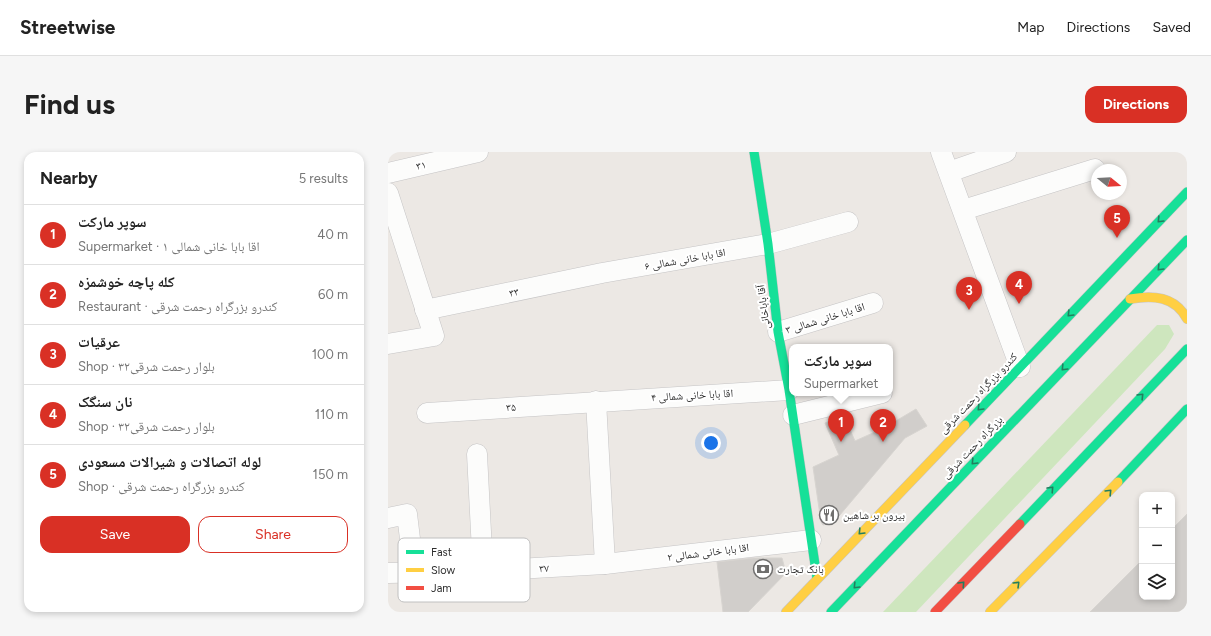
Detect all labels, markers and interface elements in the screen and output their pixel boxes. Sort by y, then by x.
text: Streetwise [20,16,115,39]
text: Map [1017,19,1045,36]
text: Directions [1067,19,1130,36]
text: Saved [1152,19,1191,36]
button: Directions [1085,86,1187,123]
text: Find us [24,87,115,121]
street label: ۳۱ [415,158,427,173]
north arrow [1091,164,1127,200]
text: Nearby [40,168,98,188]
text: 5 results [299,171,348,186]
pin: 5 [1104,205,1130,238]
text: سوپر مارکت [78,213,146,231]
one-way arrow [1157,215,1165,223]
text: 1 [50,227,56,242]
text: 40 m [317,227,348,242]
text: Supermarket · ۱ اقا بابا خانی شمالی [78,239,260,254]
street label: ۶ اقا بابا خانی شمالی [643,246,727,273]
one-way arrow [1157,263,1165,271]
pin: 4 [1006,271,1032,304]
text: کله پاچه خوشمزه [78,273,175,291]
pin: 3 [956,277,982,310]
street label: آقا باباخانی [754,284,773,330]
street label: ۳۳ [508,285,520,300]
text: 2 [49,287,57,302]
text: 60 m [318,287,348,302]
text: Restaurant · کندرو بزرگراه رحمت شرقی [78,299,277,314]
street label: ۳ اقا بابا خانی شمالی [784,300,866,337]
one-way arrow [1067,309,1075,317]
text: عرقیات [78,333,120,351]
popup [789,344,893,396]
text: 3 [49,347,57,362]
text: 100 m [312,347,348,362]
street label: کندرو بزرگراه رحمت شرقی [937,350,1020,436]
text: سوپر مارکت [804,352,872,370]
text: Shop · بلوار رحمت شرقی۳۲ [78,359,215,374]
one-way arrow [1062,363,1069,371]
text: Supermarket [804,376,878,391]
street label: ۴ اقا بابا خانی شمالی [651,387,733,404]
text: نان سنگک [78,393,132,411]
one-way arrow [1137,393,1144,401]
street label: ۳۵ [506,401,516,414]
one-way arrow [978,403,985,411]
text: 4 [49,407,57,422]
text: 110 m [315,407,348,422]
pin: 1 [828,409,854,442]
pin: 2 [870,409,896,442]
street label: بزرگراه رحمت شرقی [939,413,1005,481]
text: Shop · بلوار رحمت شرقی۳۲ [78,419,215,434]
your location [701,433,721,453]
text: لوله اتصالات و شیرالات مسعودی [78,453,261,471]
one-way arrow [972,457,979,465]
text: 5 [49,467,57,482]
text: 150 m [313,467,348,482]
text: Shop · کندرو بزرگراه رحمت شرقی [78,479,245,494]
one-way arrow [1046,486,1054,494]
one-way arrow [1104,489,1111,497]
map controls [1139,492,1175,600]
button: + [1139,492,1175,528]
restaurant icon: بیرون بر شاهین [818,504,840,526]
place label: بیرون بر شاهین [843,509,905,522]
button: Save [40,516,190,553]
button: Share [198,516,348,553]
one-way arrow [858,527,866,535]
button: − [1139,528,1175,564]
legend [398,538,530,602]
street label: ۲ اقا بابا خانی شمالی [666,541,750,564]
text: Fast [431,546,452,559]
bank icon: بانک تجارت [752,558,774,580]
street label: ۳۷ [539,562,549,575]
place label: بانک تجارت [777,563,824,576]
text: Slow [431,564,455,577]
button: layers [1139,564,1175,600]
one-way arrow [853,581,860,589]
one-way arrow [957,581,964,589]
one-way arrow [1012,581,1020,589]
text: Jam [431,582,452,595]

